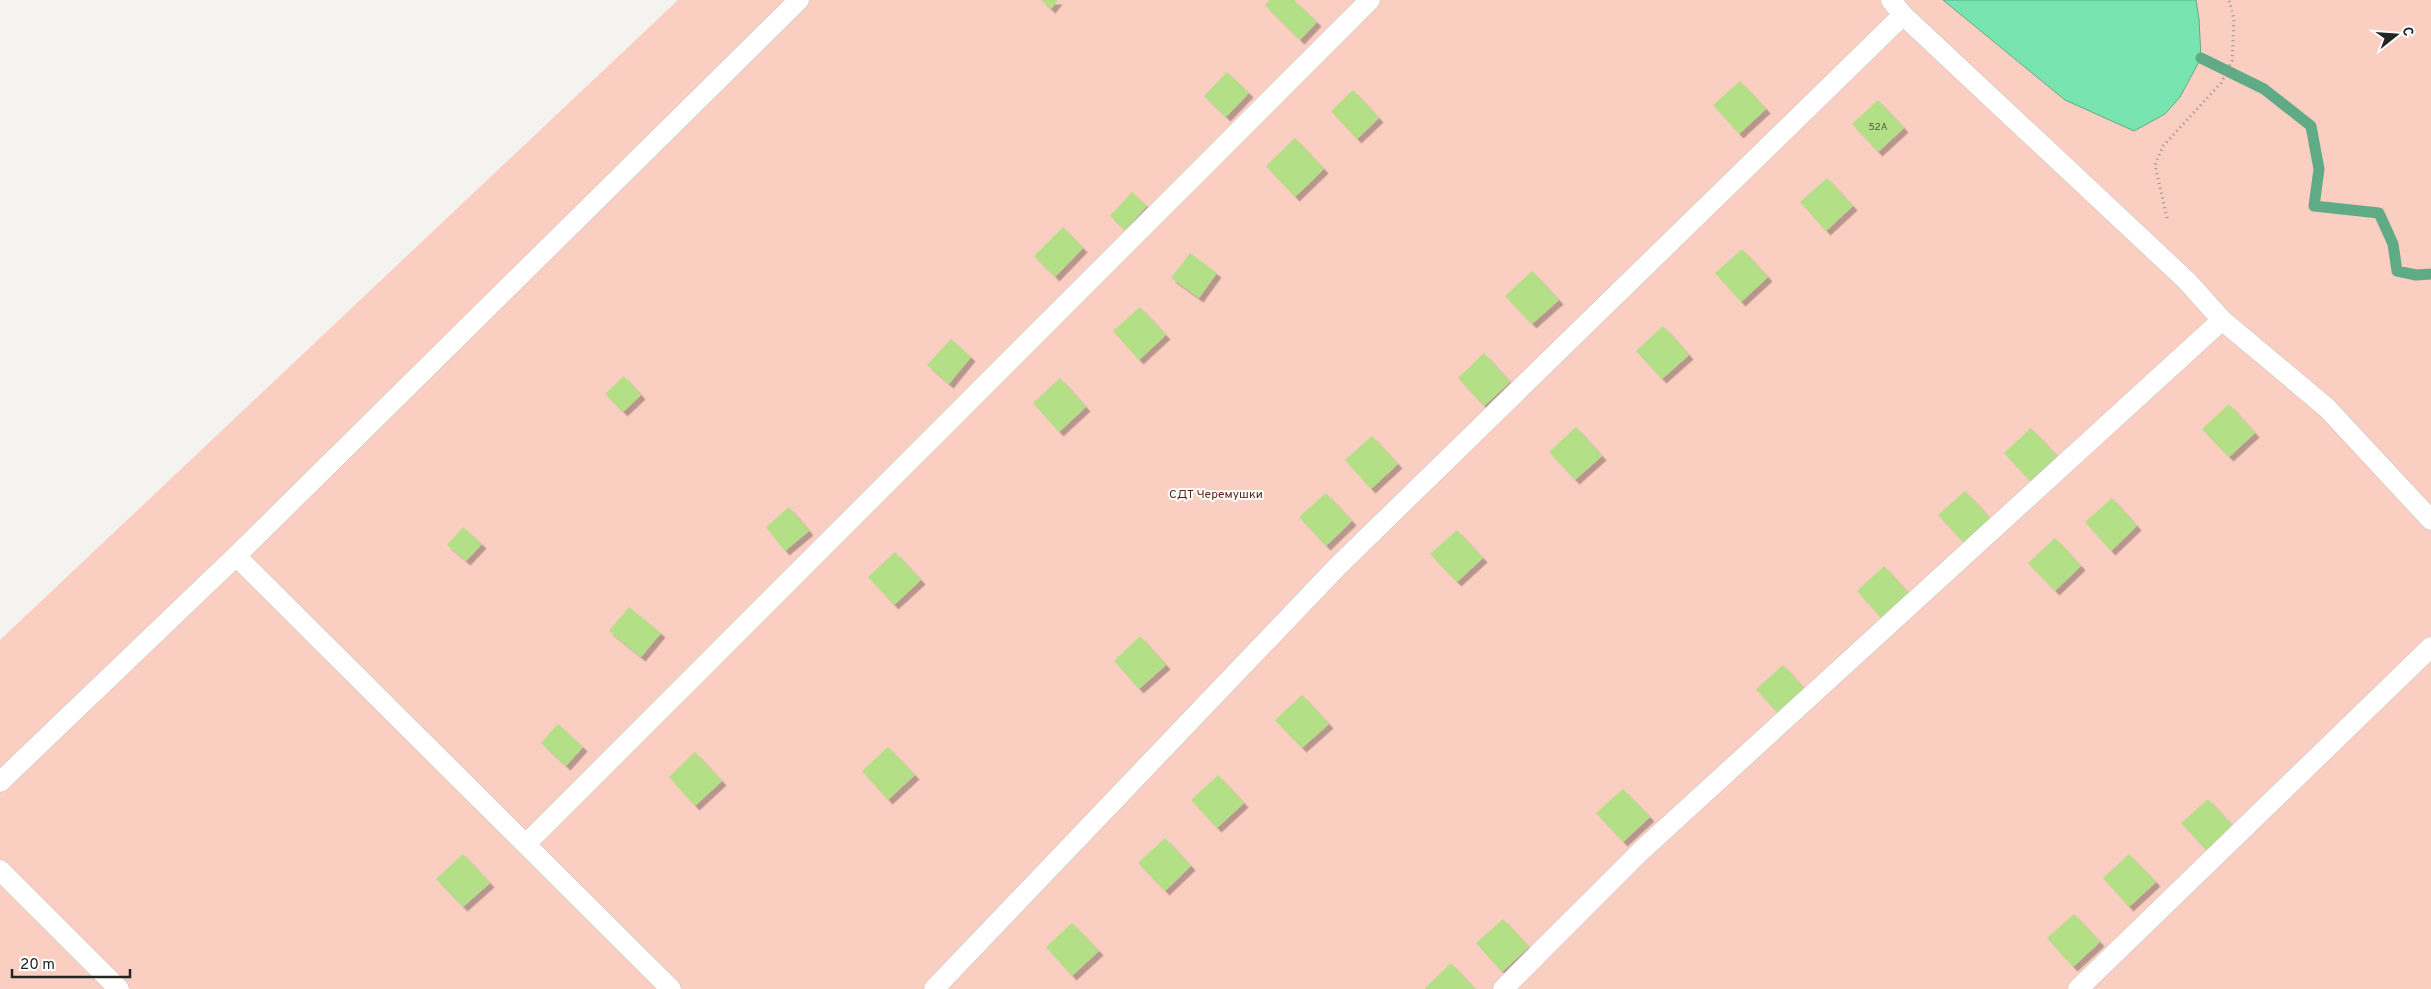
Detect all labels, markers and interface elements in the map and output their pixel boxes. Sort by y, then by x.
north arrow [2371,10,2421,60]
text: С [2398,25,2416,38]
house number: 52А [1868,121,1888,134]
park label: СДТ Черемушки [1169,487,1263,503]
scale bar [12,946,130,978]
text: 20 m [20,956,55,975]

